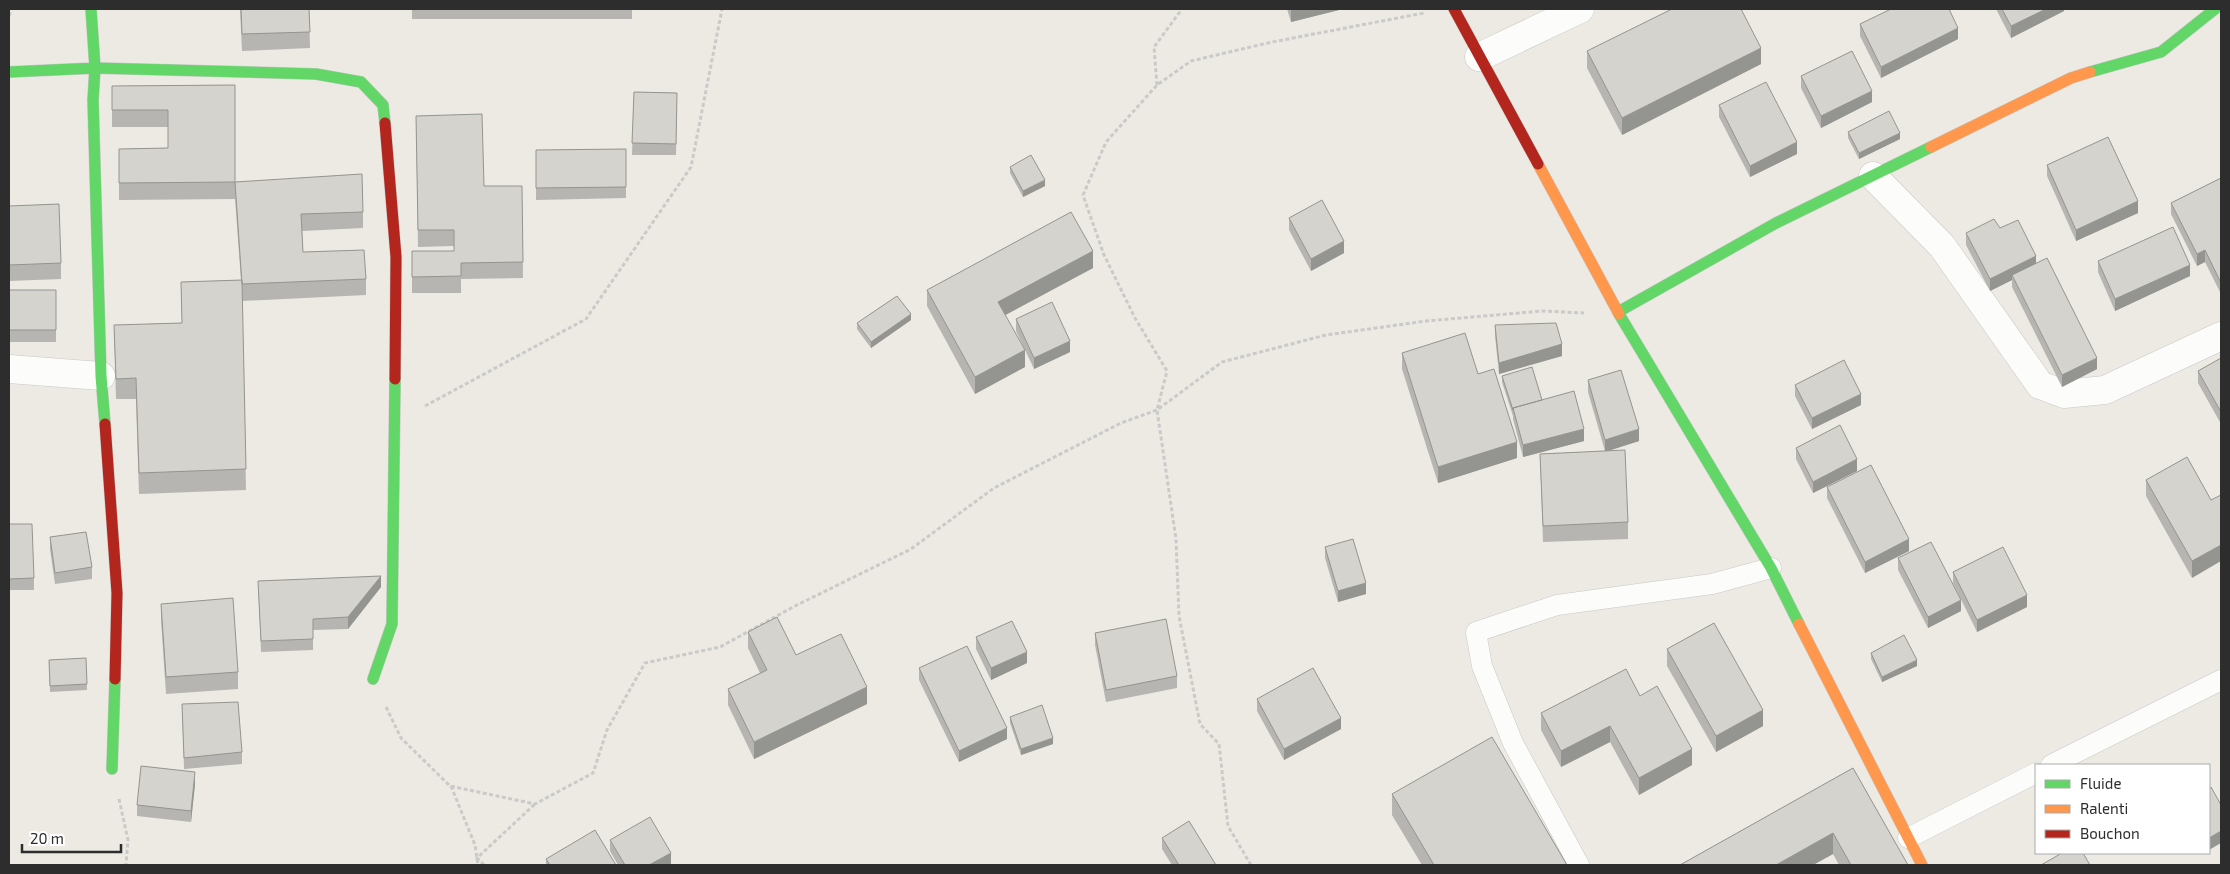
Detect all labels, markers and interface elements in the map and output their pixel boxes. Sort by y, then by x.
legend [2035,764,2210,854]
text: Fluide [2080,774,2121,792]
text: Ralenti [2080,799,2128,817]
scale bar [22,822,121,854]
text: Bouchon [2080,824,2140,842]
text: 20 m [30,829,64,847]

